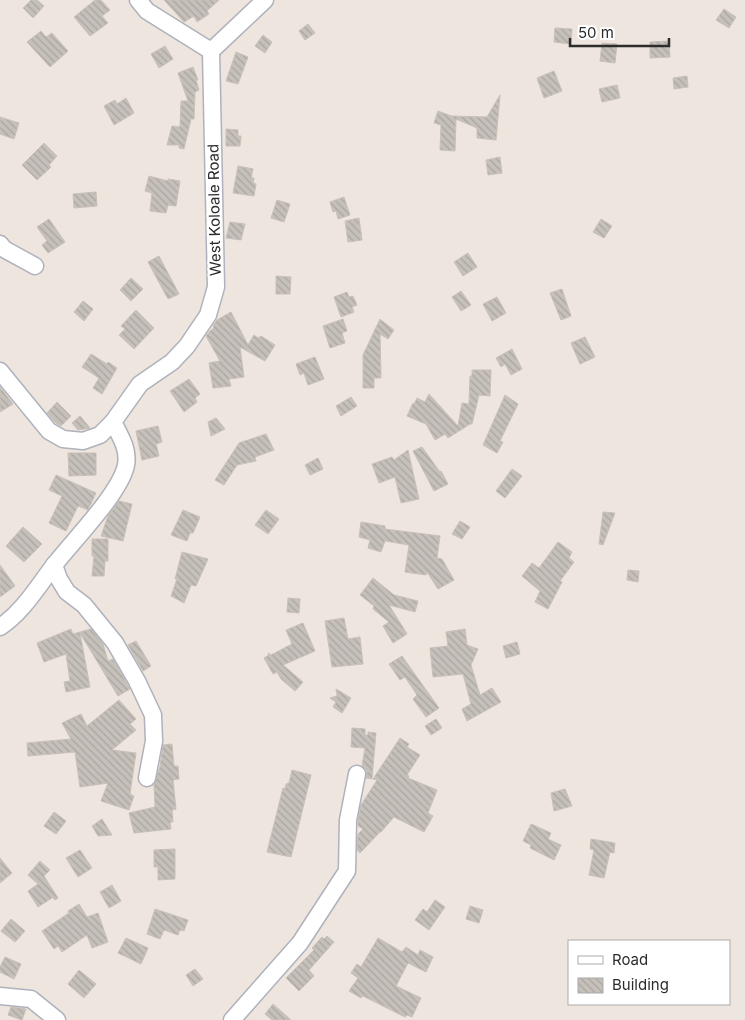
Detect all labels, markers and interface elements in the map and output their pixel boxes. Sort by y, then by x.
scale bar [570,15,669,47]
text: 50 m [578,23,614,42]
street label: West Koloale Road [203,144,225,276]
legend [568,940,730,1005]
text: Road [612,950,648,969]
text: Building [612,975,669,994]

